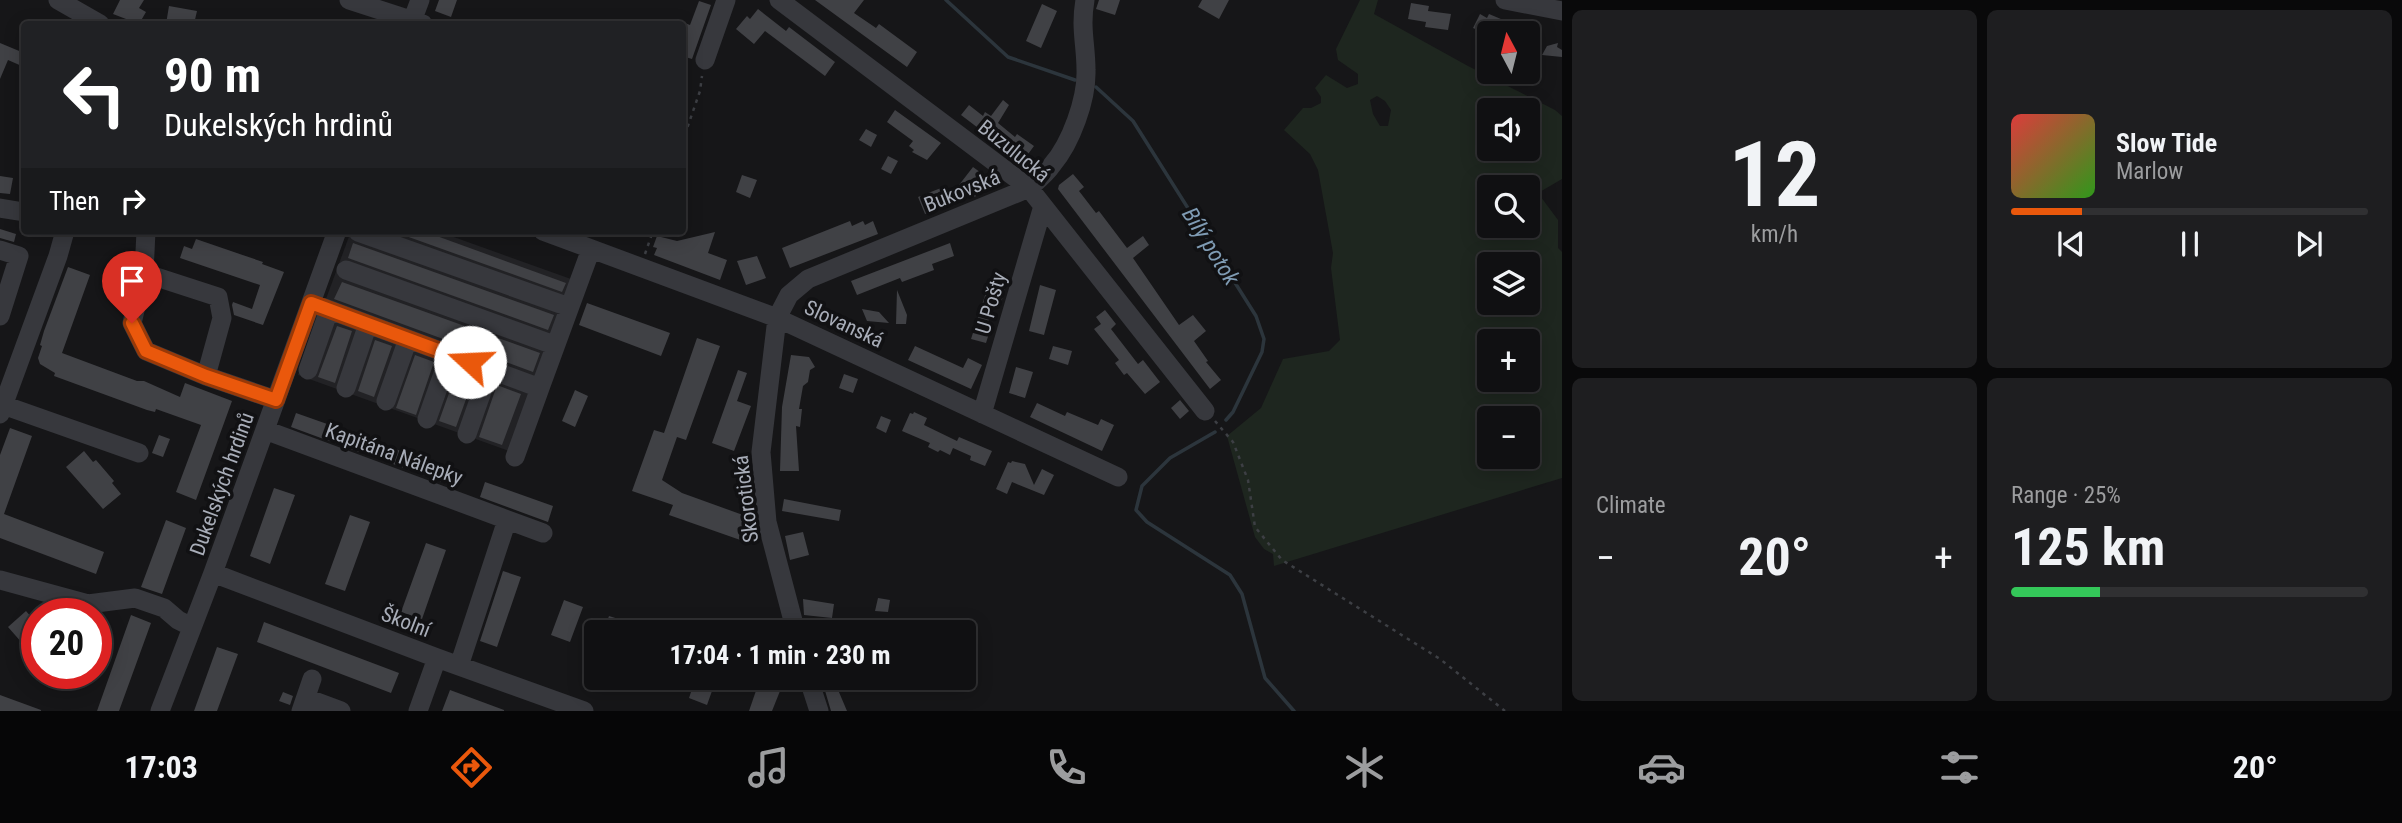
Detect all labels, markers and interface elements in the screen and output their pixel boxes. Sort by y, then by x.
north arrow [1477,21,1540,84]
map controls [1477,21,1540,469]
text: 90 m [164,47,261,104]
icon: left [49,49,140,140]
button: sound [1477,98,1540,161]
text: Dukelských hrdinů [164,106,393,144]
street label: Buzulucká [973,115,1055,187]
text: 12 [1729,122,1820,228]
text: Slow Tide [2116,128,2217,158]
text: Marlow [2116,158,2183,185]
street label: Bukovská [921,165,1003,217]
button: search [1477,175,1540,238]
icon: right [114,182,152,220]
text: Then [49,186,100,216]
water label: Bílý potok [1176,202,1246,291]
text: km/h [1751,221,1798,248]
icon: previous [2052,225,2090,263]
icon: pause [2171,225,2209,263]
icon: next [2290,225,2328,263]
pin [102,251,162,323]
button: layers [1477,252,1540,315]
icon: arrive [113,262,151,300]
street label: U Pošty [971,269,1011,337]
street label: Slovanská [801,295,887,353]
position arrow [433,325,507,399]
button: + [1477,329,1540,392]
button: − [1477,406,1540,469]
street label: Dukelských hrdinů [185,409,259,559]
street label: Kapitána Nálepky [322,418,466,490]
street label: Skorotická [729,454,763,544]
text: Range · 25% [2011,482,2121,509]
text: Climate [1596,492,1666,519]
text: 125 km [2011,517,2165,578]
text: 20° [1738,527,1811,588]
text: − [1596,536,1615,580]
text: + [1934,536,1953,580]
speed limit sign: 20 [21,598,112,689]
street label: Školní [378,602,435,643]
text: 17:04 · 1 min · 230 m [670,640,890,670]
icon: directions [447,743,496,792]
icon: music [744,743,793,792]
icon: phone [1042,743,1091,792]
icon: climate [1340,743,1389,792]
icon: car [1637,743,1686,792]
icon: filters [1935,743,1984,792]
text: 17:03 [124,748,198,786]
text: 20° [2233,748,2278,786]

